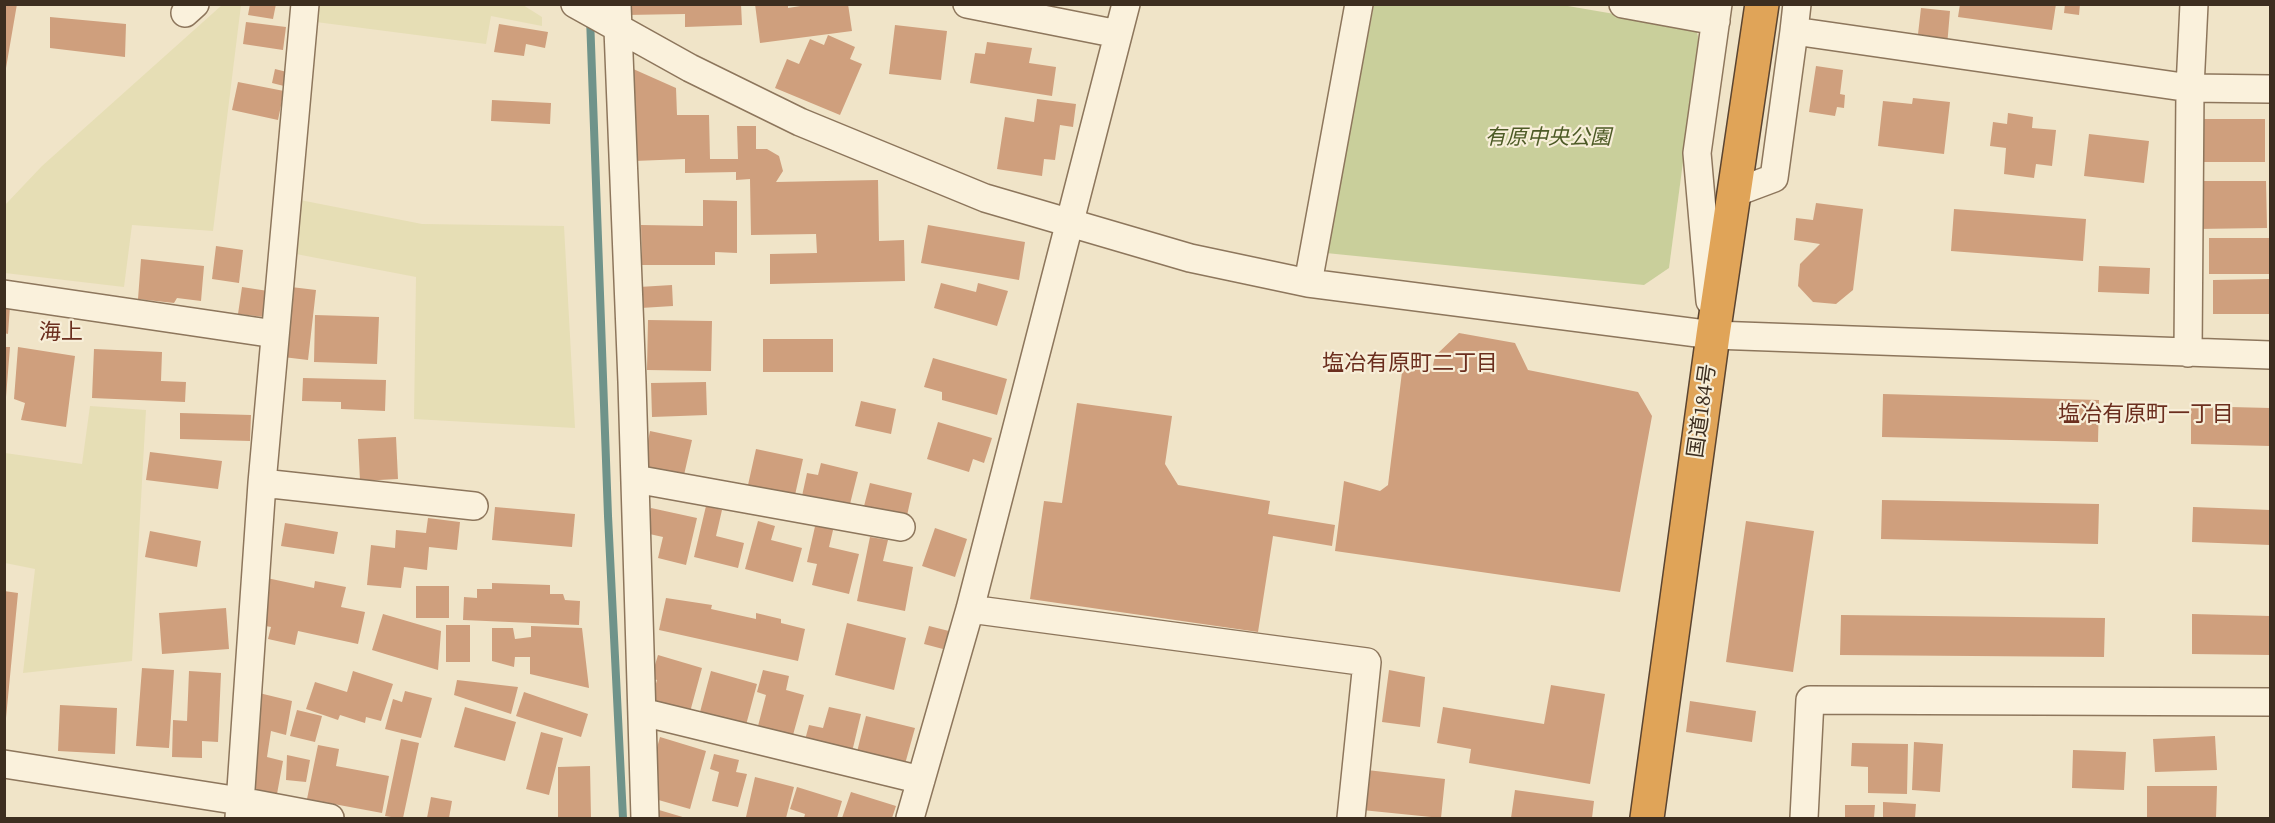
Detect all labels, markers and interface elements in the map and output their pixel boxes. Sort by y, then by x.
park label: 有原中央公園 [1485,126,1611,152]
district label: 海上 [39,320,83,346]
district label: 塩冶有原町二丁目 [1322,351,1498,377]
street label: 国道184号 [1684,362,1722,460]
district label: 塩冶有原町一丁目 [2058,402,2234,428]

